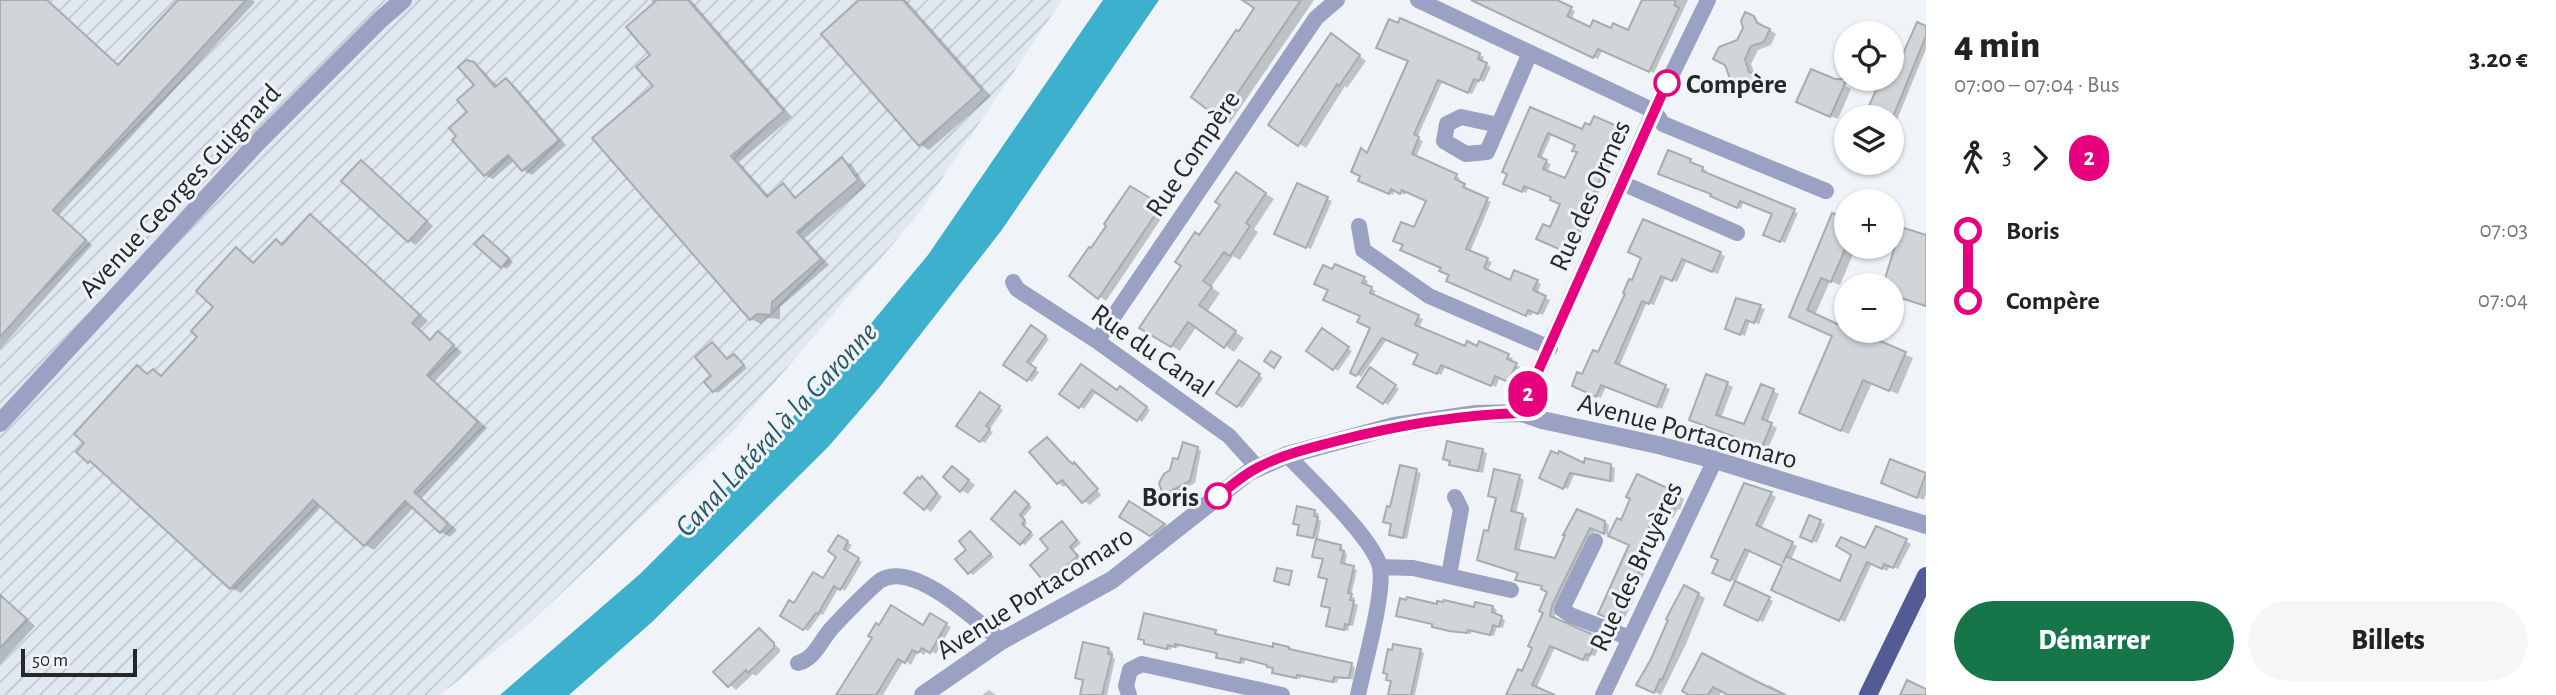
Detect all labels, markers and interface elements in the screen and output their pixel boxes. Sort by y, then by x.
map controls [1834,21,1904,343]
button: locate [1834,21,1904,91]
text: 4 min [1954,27,2040,65]
text: 3.20 € [2469,46,2528,72]
marker: Compère [1654,70,1680,96]
place label: Compère [1686,71,1787,99]
text: 07:00 – 07:04 · Bus [1954,74,2120,97]
street label: Avenue Georges Guignard [74,79,287,304]
street label: Rue Compère [1141,86,1246,222]
button: layers [1834,105,1904,175]
street label: Rue des Ormes [1545,116,1636,275]
icon: walk [1954,139,1992,177]
icon: forward [2021,139,2059,177]
text: 3 [2002,146,2011,169]
text: 2 [2083,146,2095,170]
button: + [1834,189,1904,259]
text: Boris [2006,218,2059,244]
text: 07:03 [2479,219,2528,242]
button: − [1834,273,1904,343]
text: Compère [2006,288,2100,314]
text: 07:04 [2478,289,2528,312]
street label: Rue du Canal [1086,300,1218,404]
water label: Canal Latéral à la Garonne [670,317,883,543]
line badge: 2 [1505,371,1551,417]
text: 2 [1522,382,1534,406]
street label: Avenue Portacomaro [1575,389,1800,475]
street label: Rue des Bruyères [1585,478,1688,656]
marker: Boris [1205,483,1231,509]
place label: Boris [1141,484,1199,512]
street label: Avenue Portacomaro [932,522,1138,665]
button: Démarrer [1954,601,2234,681]
button: Billets [2248,601,2528,681]
scale bar [21,646,136,678]
text: 50 m [32,651,68,670]

